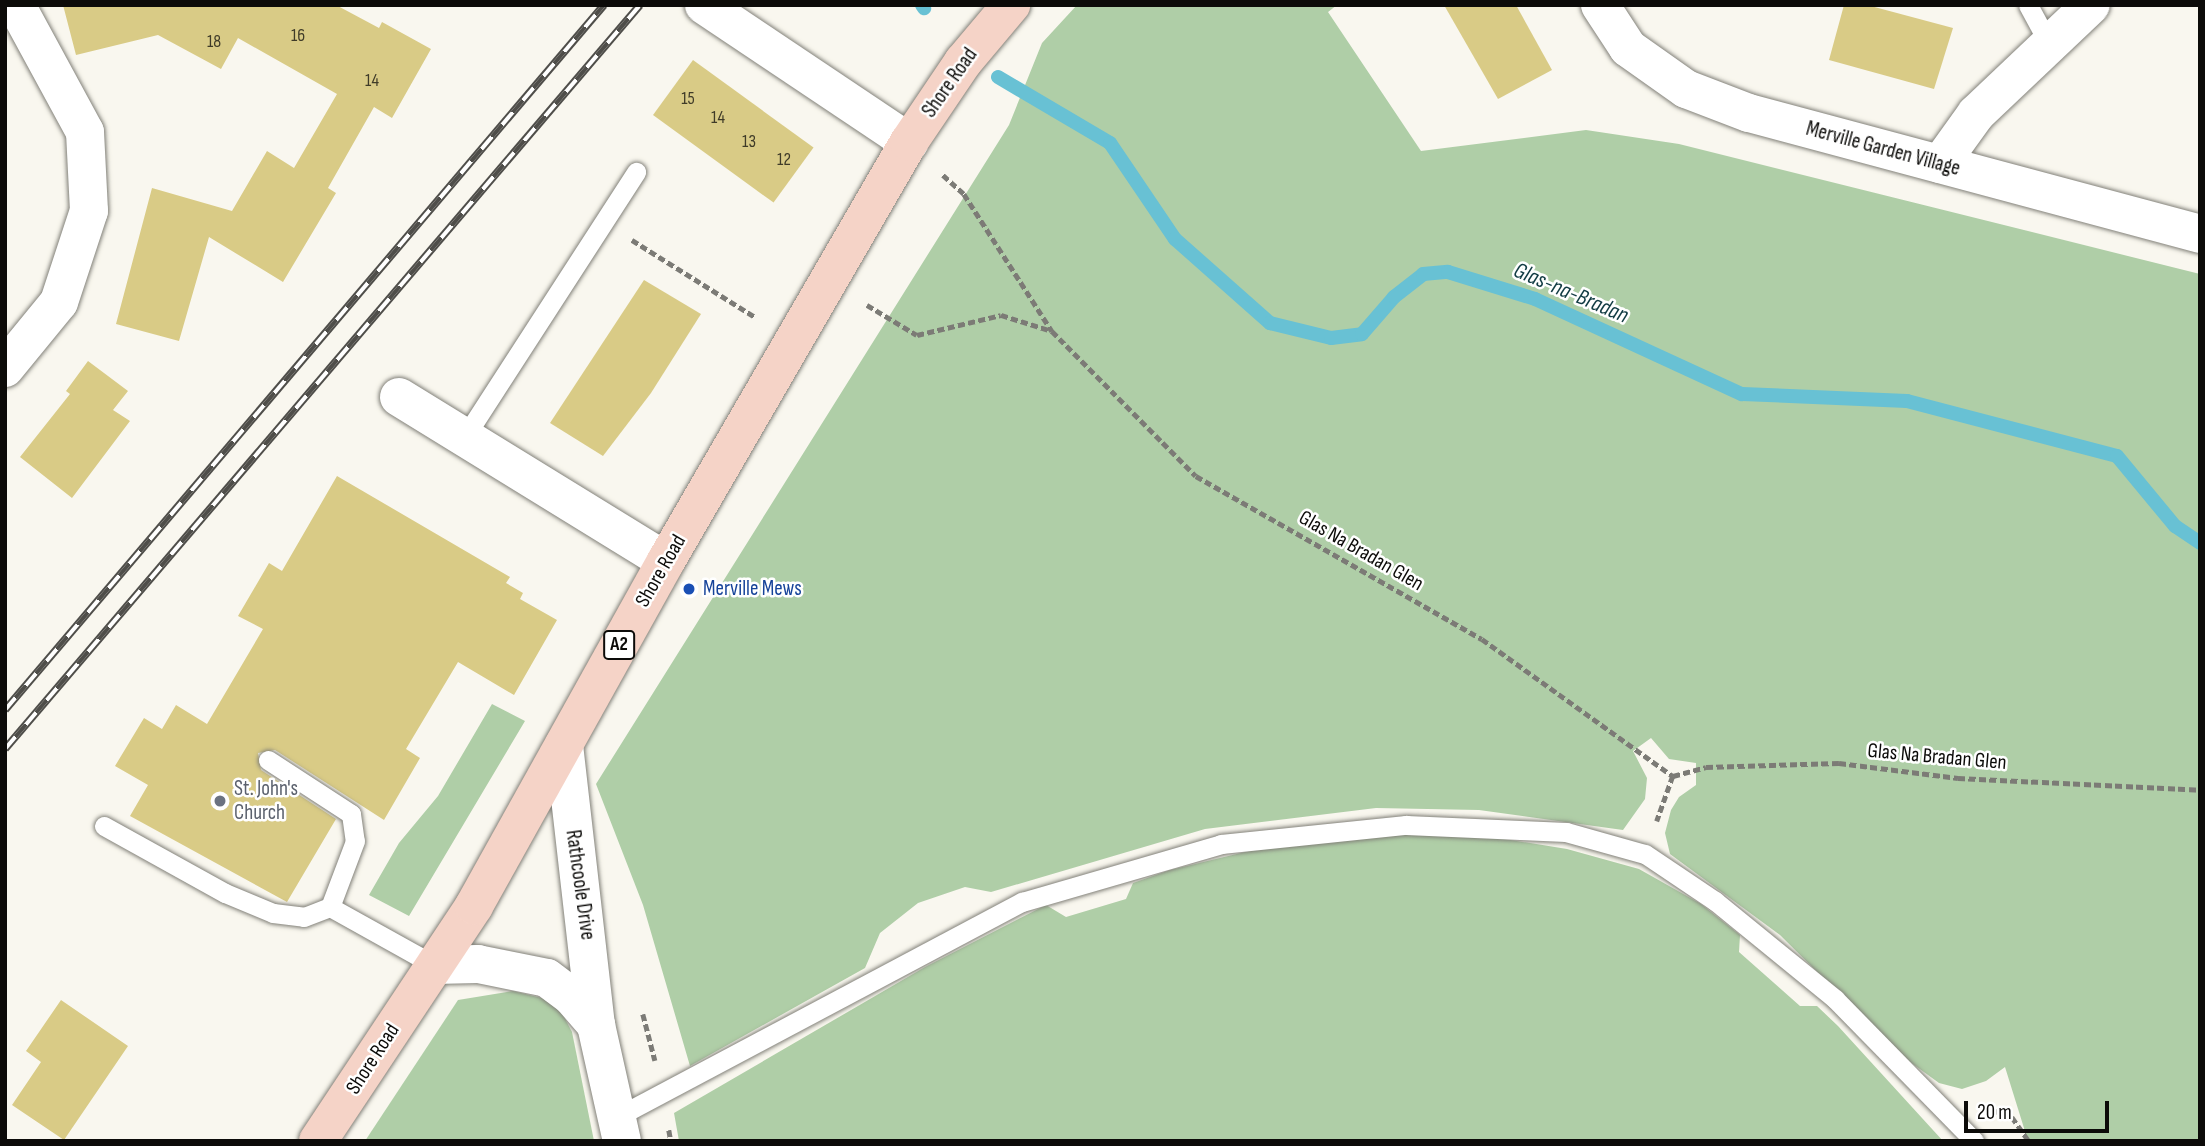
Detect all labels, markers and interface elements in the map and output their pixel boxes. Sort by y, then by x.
house number: 16 [291,25,305,47]
house number: 18 [207,31,221,53]
street label: Shore Road [917,43,983,123]
house number: 14 [365,70,379,92]
house number: 15 [681,88,695,110]
house number: 14 [711,107,725,129]
street label: Merville Garden Village [1803,116,1963,182]
house number: 13 [742,131,756,153]
house number: 12 [777,149,791,171]
water label: Glas-na-Bradan [1509,256,1633,330]
street label: Glas Na Bradan Glen [1294,505,1428,597]
street label: Shore Road [630,530,692,612]
place label: Merville Mews [703,576,802,602]
marker: Merville Mews [681,581,697,597]
road number: A2 [602,630,636,660]
street label: Glas Na Bradan Glen [1866,738,2008,776]
place label: St. John's Church [234,776,298,826]
marker: St. John's Church [212,793,228,809]
street label: Rathcoole Drive [560,828,600,942]
street label: Shore Road [341,1019,405,1099]
scale bar [1967,1086,2112,1130]
text: 20 m [1977,1100,2012,1125]

